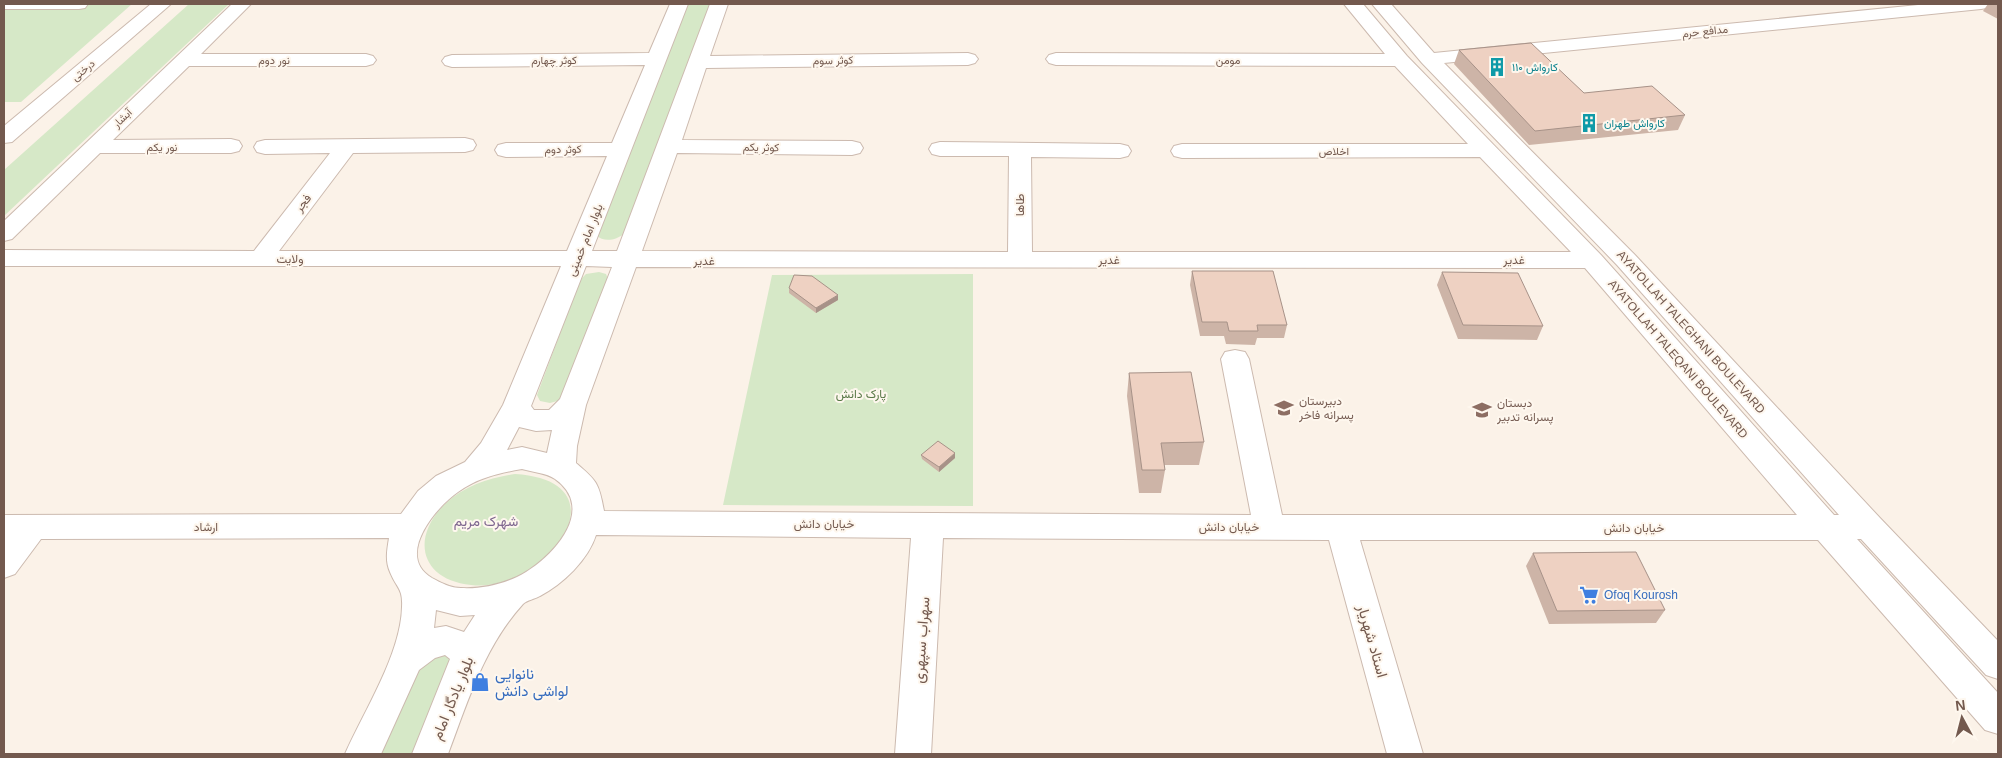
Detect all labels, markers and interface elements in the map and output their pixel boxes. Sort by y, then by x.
street label: مدافع حرم [1681,23,1729,41]
street label: نور دوم [258,54,290,68]
street label: کوثر چهارم [531,54,577,68]
street label: کوثر سوم [813,54,854,68]
street label: مومن [1216,54,1240,67]
building icon: کارواش ۱۱۰ [1486,56,1508,78]
street label: درختی [69,57,98,84]
place label: کارواش ۱۱۰ [1512,61,1558,74]
street label: آبشار [109,105,136,131]
building icon: کارواش طهران [1578,112,1600,134]
place label: کارواش طهران [1604,117,1665,130]
street label: نور یکم [147,141,177,155]
street label: کوثر یکم [743,141,779,155]
street label: کوثر دوم [544,143,582,157]
street label: اخلاص [1319,145,1349,158]
street label: فجر [291,191,315,216]
street label: طاها [1013,194,1027,216]
street label: بلوار امام خمینی [564,202,607,279]
street label: AYATOLLAH TALEGHANI BOULEVARD [1614,248,1768,417]
street label: ولایت [276,252,304,267]
street label: غدیر [1097,253,1120,268]
street label: غدیر [1502,253,1525,268]
street label: غدیر [692,254,715,269]
street label: AYATOLLAH TALEQANI BOULEVARD [1605,277,1751,442]
park label: پارک دانش [836,387,887,402]
place label: دبیرستان پسرانه فاخر [1298,394,1354,423]
place label: دبستان پسرانه تدبیر [1496,396,1554,425]
school or university icon: دبیرستان پسرانه فاخر [1273,397,1295,419]
school or university icon: دبستان پسرانه تدبیر [1471,399,1493,421]
district label: شهرک مریم [454,513,518,530]
street label: خیابان دانش [794,517,854,532]
street label: ارشاد [194,520,218,535]
street label: خیابان دانش [1199,520,1259,535]
street label: خیابان دانش [1604,521,1664,536]
supermarket icon: Ofoq Kourosh [1578,584,1600,606]
place label: Ofoq Kourosh [1604,588,1678,602]
street label: سهراب سپهری [909,596,935,684]
street label: استاد شهریار [1353,602,1392,680]
street label: بلوار یادگار امام [428,654,478,743]
place label: نانوایی لواشی دانش [495,665,569,701]
shop icon: نانوایی لواشی دانش [469,671,491,693]
north arrow [1937,693,1987,743]
text: N [1954,697,1966,714]

